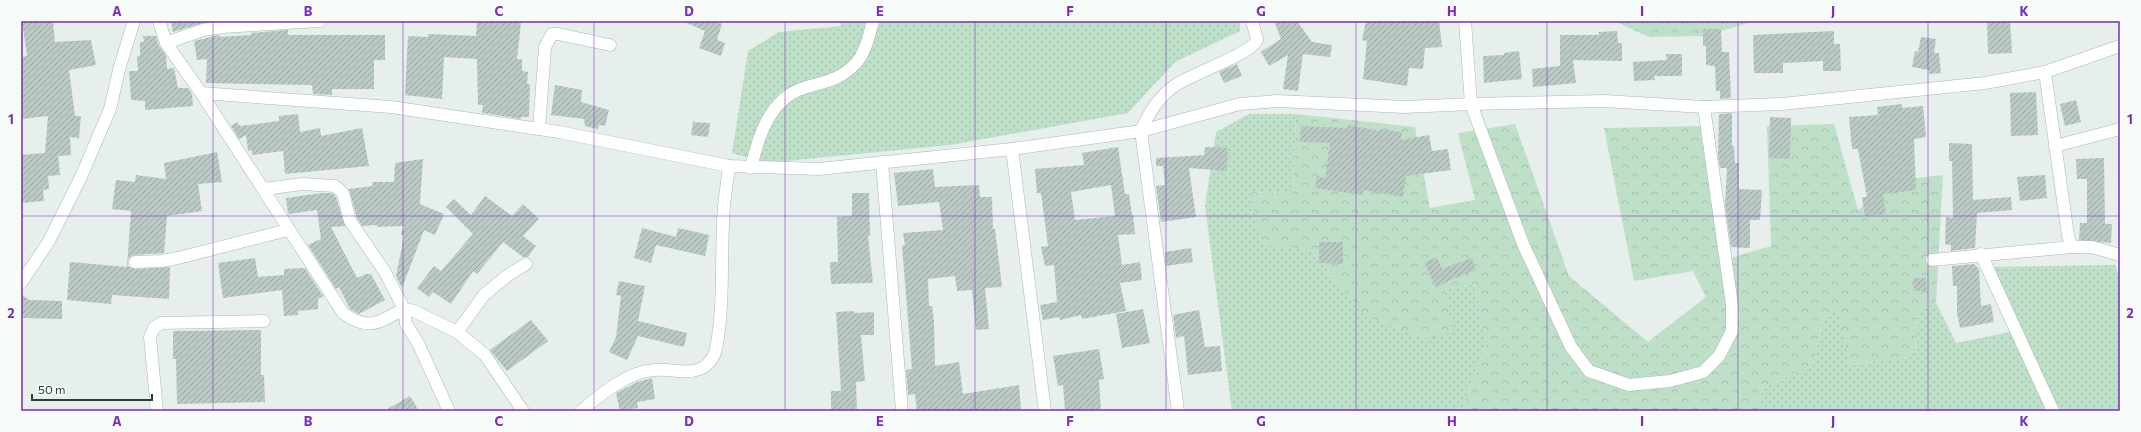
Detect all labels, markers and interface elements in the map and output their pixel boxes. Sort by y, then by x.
text: A [112,3,122,19]
text: B [304,3,313,19]
text: C [495,3,504,19]
text: D [684,3,694,19]
text: E [876,3,884,19]
text: F [1066,3,1074,19]
text: G [1256,3,1266,19]
text: H [1447,3,1457,19]
text: I [1640,3,1644,19]
text: J [1831,3,1835,19]
text: K [2019,3,2029,19]
text: 1 [8,111,14,127]
text: 1 [2127,111,2133,127]
text: 2 [7,305,15,321]
text: 2 [2126,305,2134,321]
scale bar [32,376,152,402]
text: 50 m [38,382,66,396]
text: A [112,413,122,429]
text: B [304,413,313,429]
text: C [495,413,504,429]
text: D [684,413,694,429]
text: E [876,413,884,429]
text: F [1066,413,1074,429]
text: G [1256,413,1266,429]
text: H [1447,413,1457,429]
text: I [1640,413,1644,429]
text: J [1831,413,1835,429]
text: K [2019,413,2029,429]

